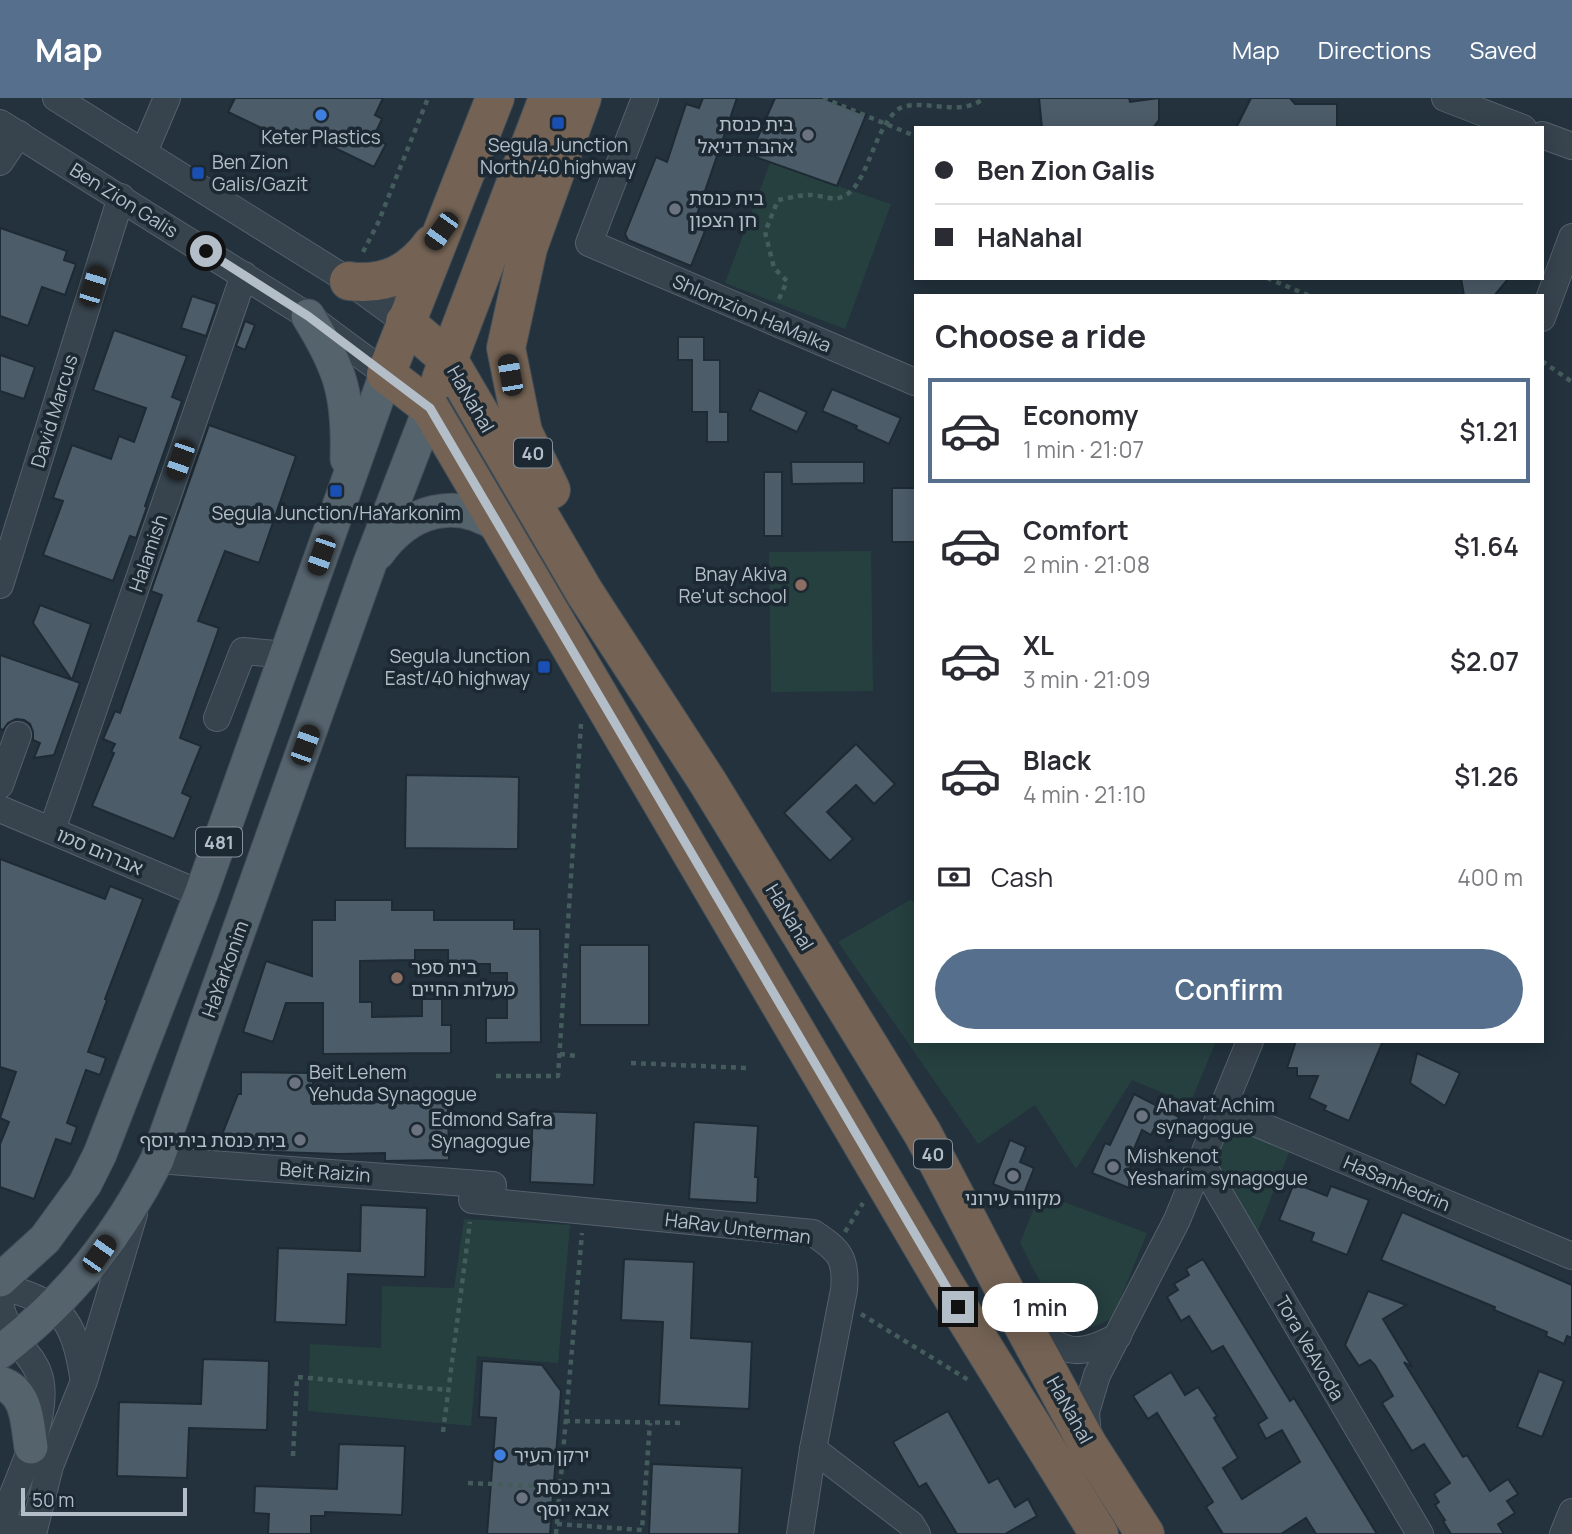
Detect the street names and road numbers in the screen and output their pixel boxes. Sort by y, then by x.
street label: Ben Zion Galis [65,156,183,244]
street label: Shlomzion HaMalka [669,268,835,358]
street label: David Marcus [24,351,84,471]
street label: HaNahal [441,361,501,437]
road number: 40 [514,438,552,468]
street label: Halamish [123,511,173,595]
street label: אברהם סמו [53,821,147,881]
road number: 481 [196,828,242,856]
street label: HaNahal [760,879,820,955]
street label: HaYarkonim [195,917,255,1021]
road number: 40 [914,1140,952,1168]
street label: HaSanhedrin [1340,1149,1454,1217]
street label: Beit Raizin [279,1156,371,1188]
street label: HaRav Unterman [663,1206,813,1250]
street label: Tora VeAvoda [1270,1291,1350,1405]
street label: HaNahal [1041,1372,1099,1448]

